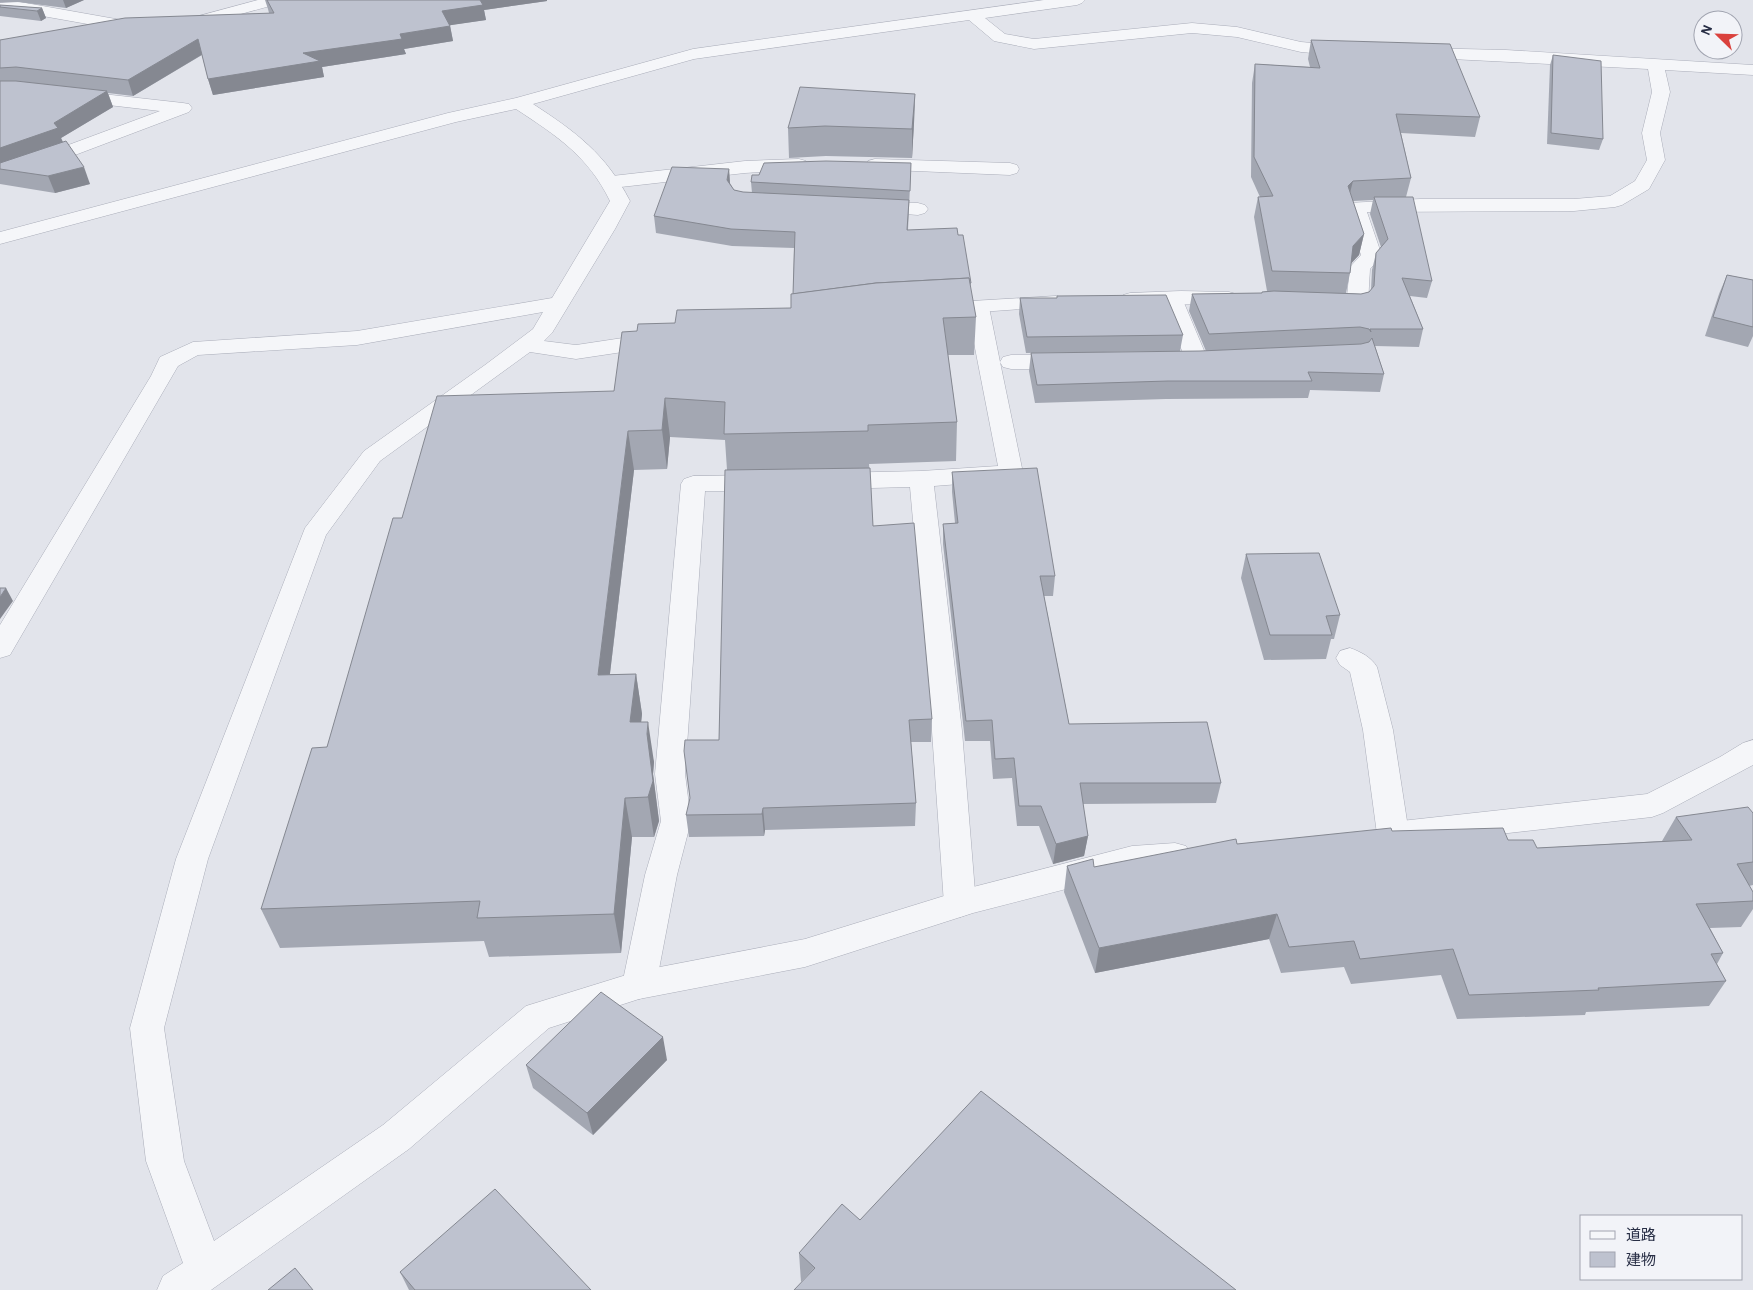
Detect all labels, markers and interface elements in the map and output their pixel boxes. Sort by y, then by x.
north arrow [1693,10,1743,60]
text: N [1699,23,1715,38]
legend [1580,1215,1743,1280]
text: 道路 [1626,1227,1656,1243]
text: 建物 [1626,1252,1656,1268]

